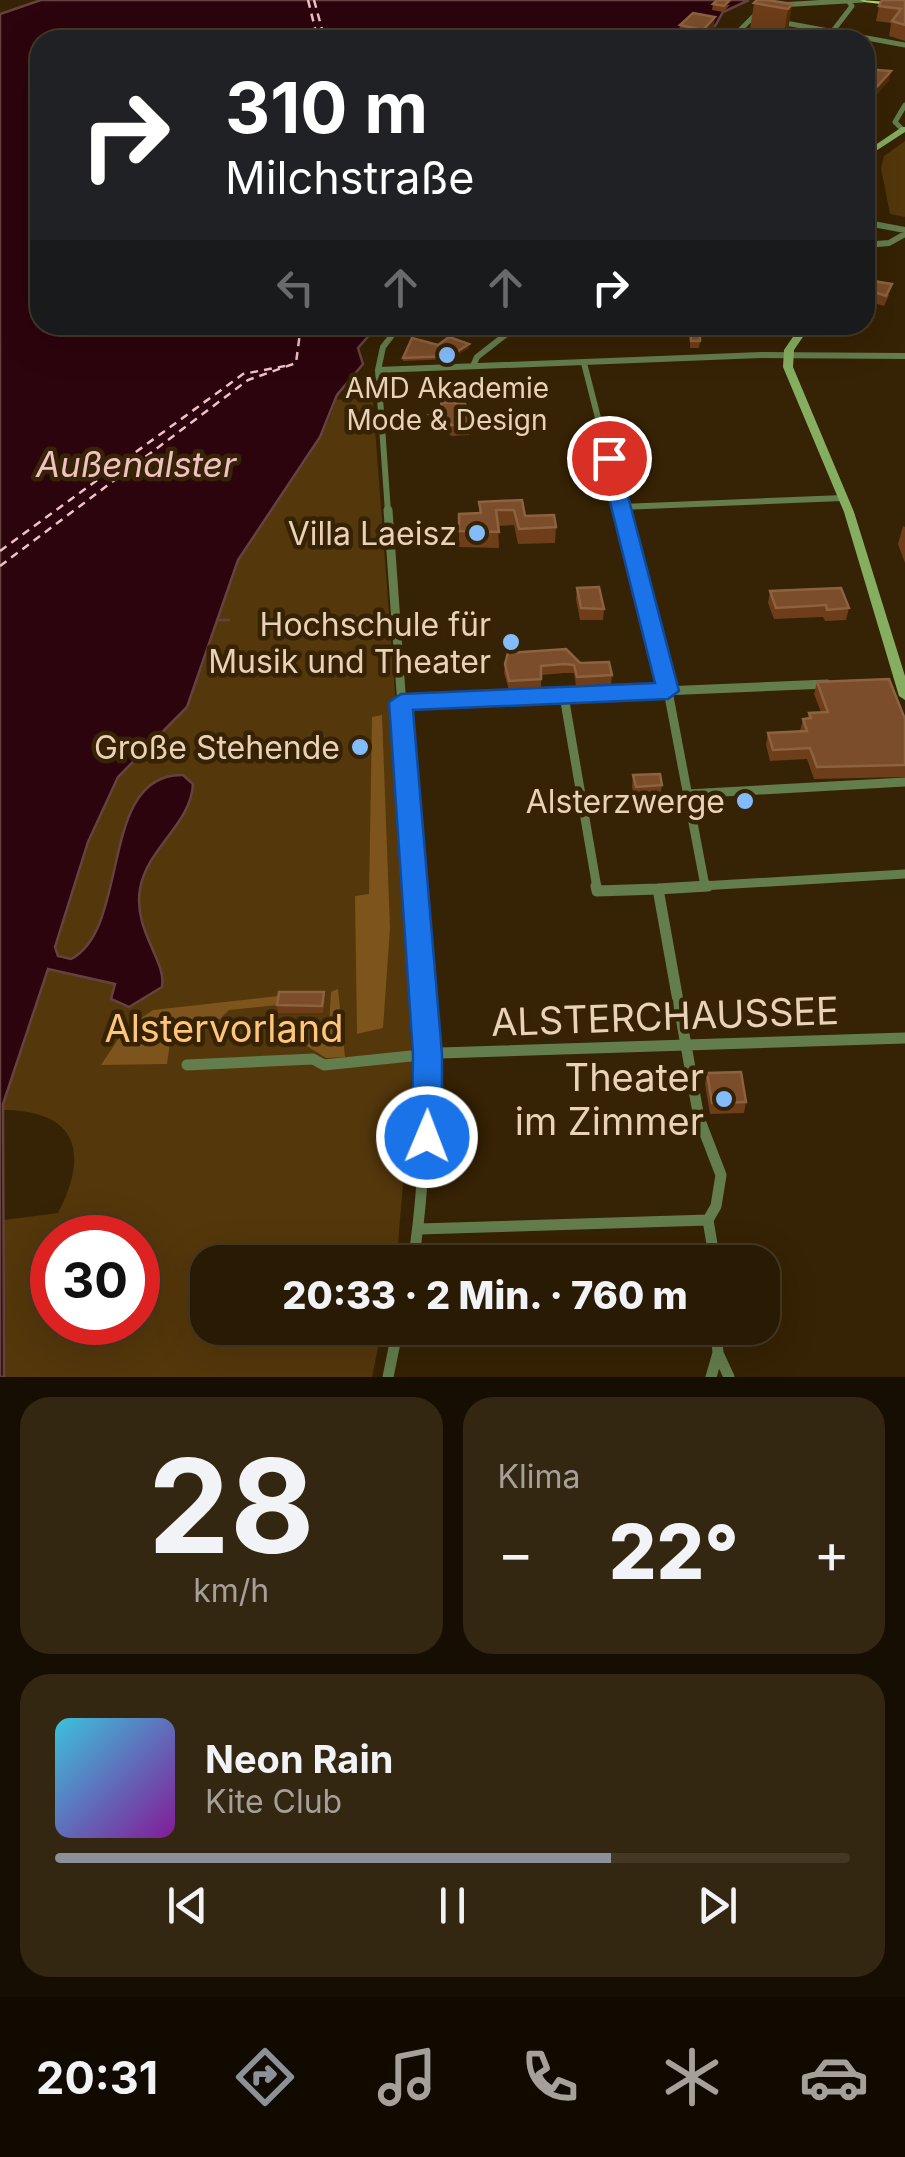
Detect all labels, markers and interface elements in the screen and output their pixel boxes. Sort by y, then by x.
text: 310 m [225,65,428,150]
icon: right [60,70,190,200]
text: Milchstraße [225,150,474,205]
icon: left [268,260,323,315]
icon: ahead [373,260,428,315]
icon: ahead [478,260,533,315]
icon: right [583,260,638,315]
marker: AMD Akademie Mode & Design [436,344,458,366]
place label: AMD Akademie Mode & Design [345,371,549,437]
pin [567,416,652,501]
icon: arrive [582,431,637,486]
water label: Außenalster [35,443,237,485]
place label: Villa Laeisz [288,514,457,553]
marker: Villa Laeisz [466,522,488,544]
place label: Hochschule für Musik und Theater [208,605,491,681]
marker: Hochschule für Musik und Theater [500,631,522,653]
place label: Große Stehende [94,728,340,767]
marker: Große Stehende [349,736,371,758]
place label: Alsterzwerge [526,782,725,821]
marker: Alsterzwerge [734,790,756,812]
street label: ALSTERCHAUSSEE [490,987,840,1045]
park label: Alstervorland [104,1005,344,1051]
place label: Theater im Zimmer [515,1054,704,1144]
position arrow [375,1085,479,1189]
marker: Theater im Zimmer [713,1088,735,1110]
speed limit sign: 30 [30,1215,160,1345]
text: 20:33 · 2 Min. · 760 m [282,1272,688,1318]
text: 28 [148,1427,315,1584]
text: Klima [498,1457,581,1496]
text: 22° [609,1506,739,1597]
text: − [498,1520,534,1586]
text: + [814,1520,850,1586]
text: km/h [193,1571,269,1610]
text: Neon Rain [205,1736,393,1782]
text: Kite Club [205,1782,342,1821]
icon: previous [160,1878,215,1933]
icon: pause [425,1878,480,1933]
icon: next [690,1878,745,1933]
icon: directions [230,2042,300,2112]
icon: music [372,2042,442,2112]
icon: phone [515,2042,585,2112]
icon: climate [657,2042,727,2112]
icon: car [799,2042,869,2112]
text: 20:31 [36,2050,158,2105]

